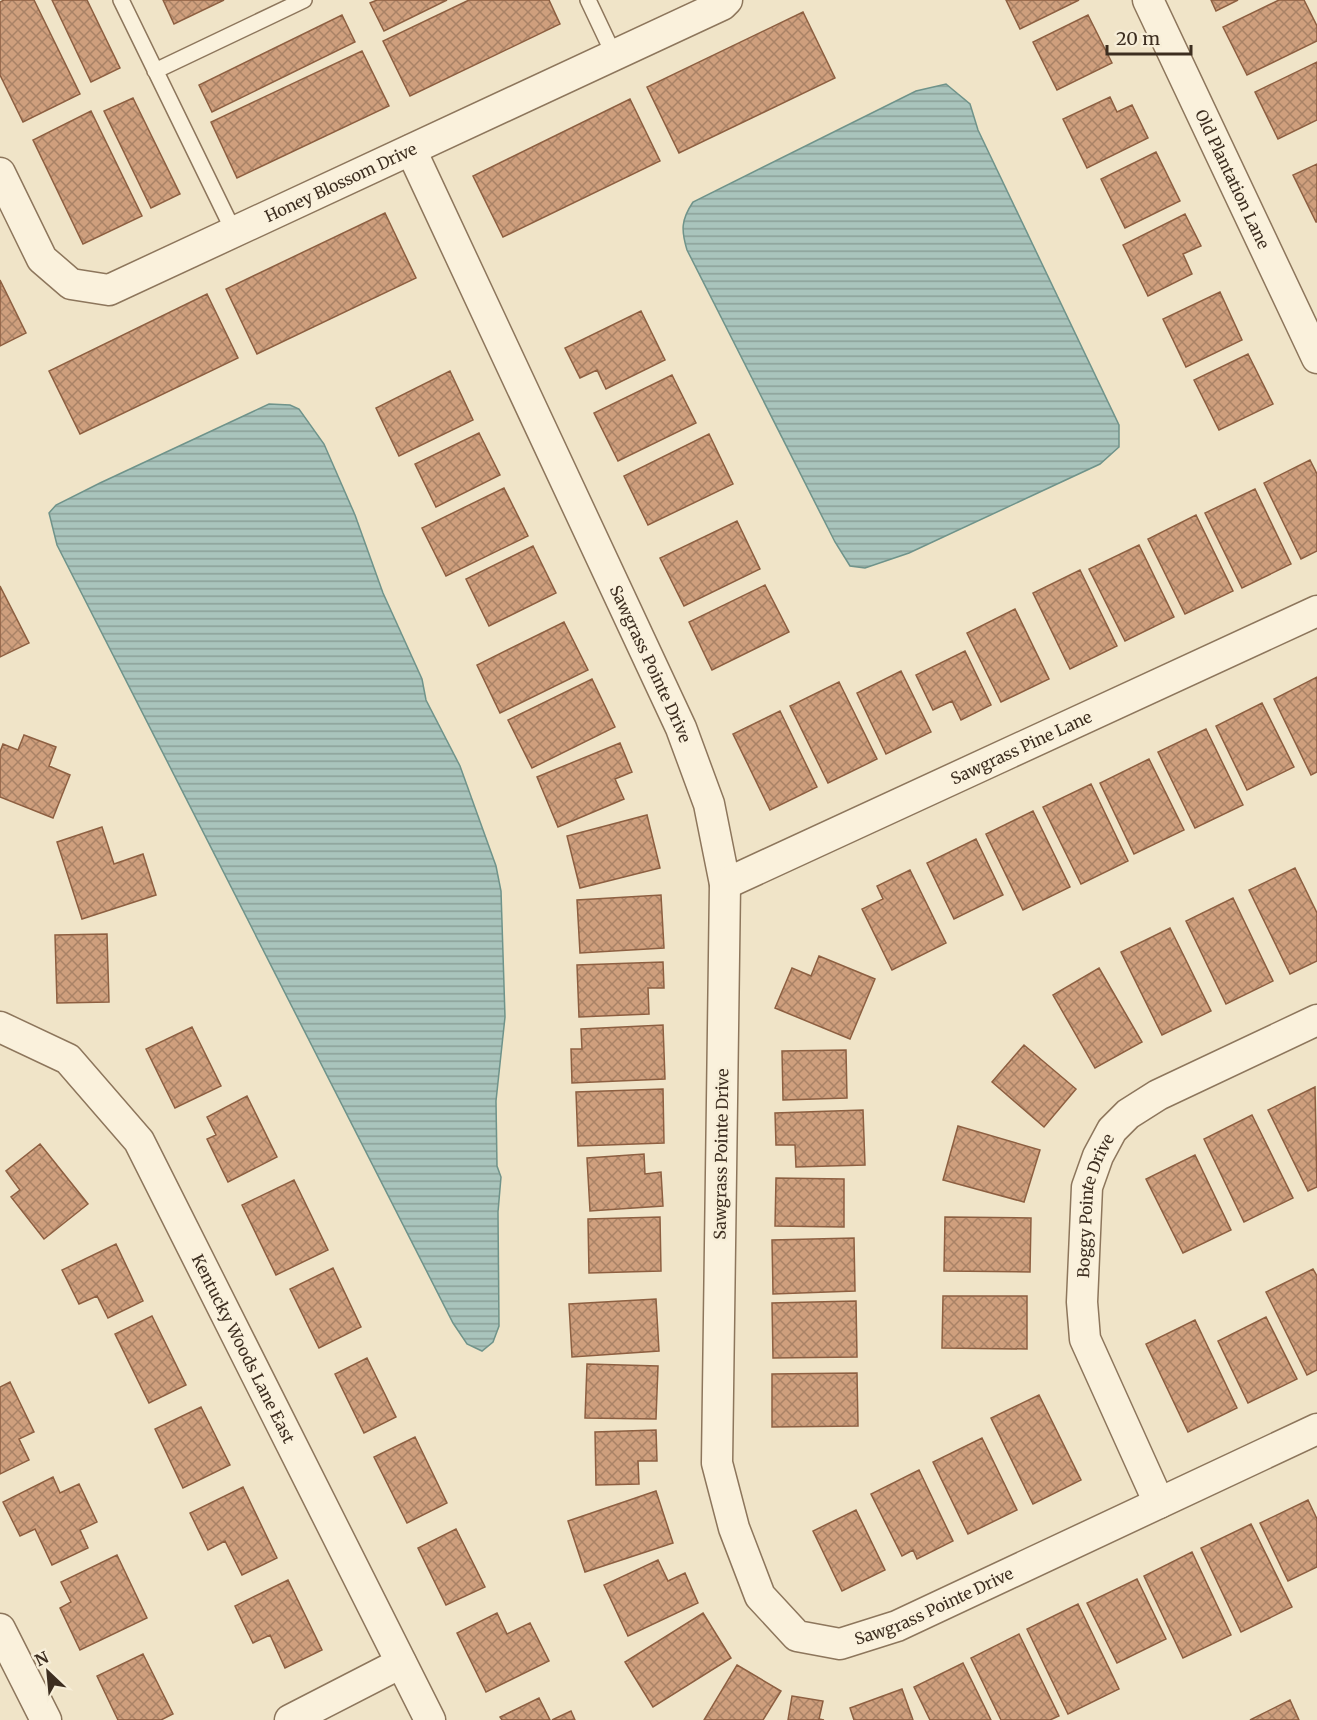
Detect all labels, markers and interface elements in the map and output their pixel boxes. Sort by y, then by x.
scale bar [1107,18,1191,56]
text: 20 m [1116,27,1160,50]
street label: Old Plantation Lane [1191,106,1274,252]
street label: Honey Blossom Drive [262,138,420,226]
street label: Sawgrass Pointe Drive [606,582,695,745]
street label: Sawgrass Pine Lane [947,706,1095,789]
street label: Sawgrass Pointe Drive [710,1068,732,1240]
street label: Boggy Pointe Drive [1073,1130,1118,1279]
street label: Kentucky Woods Lane East [188,1251,299,1447]
street label: Sawgrass Pointe Drive [852,1563,1016,1649]
north arrow [18,1642,78,1702]
text: N [31,1647,52,1670]

